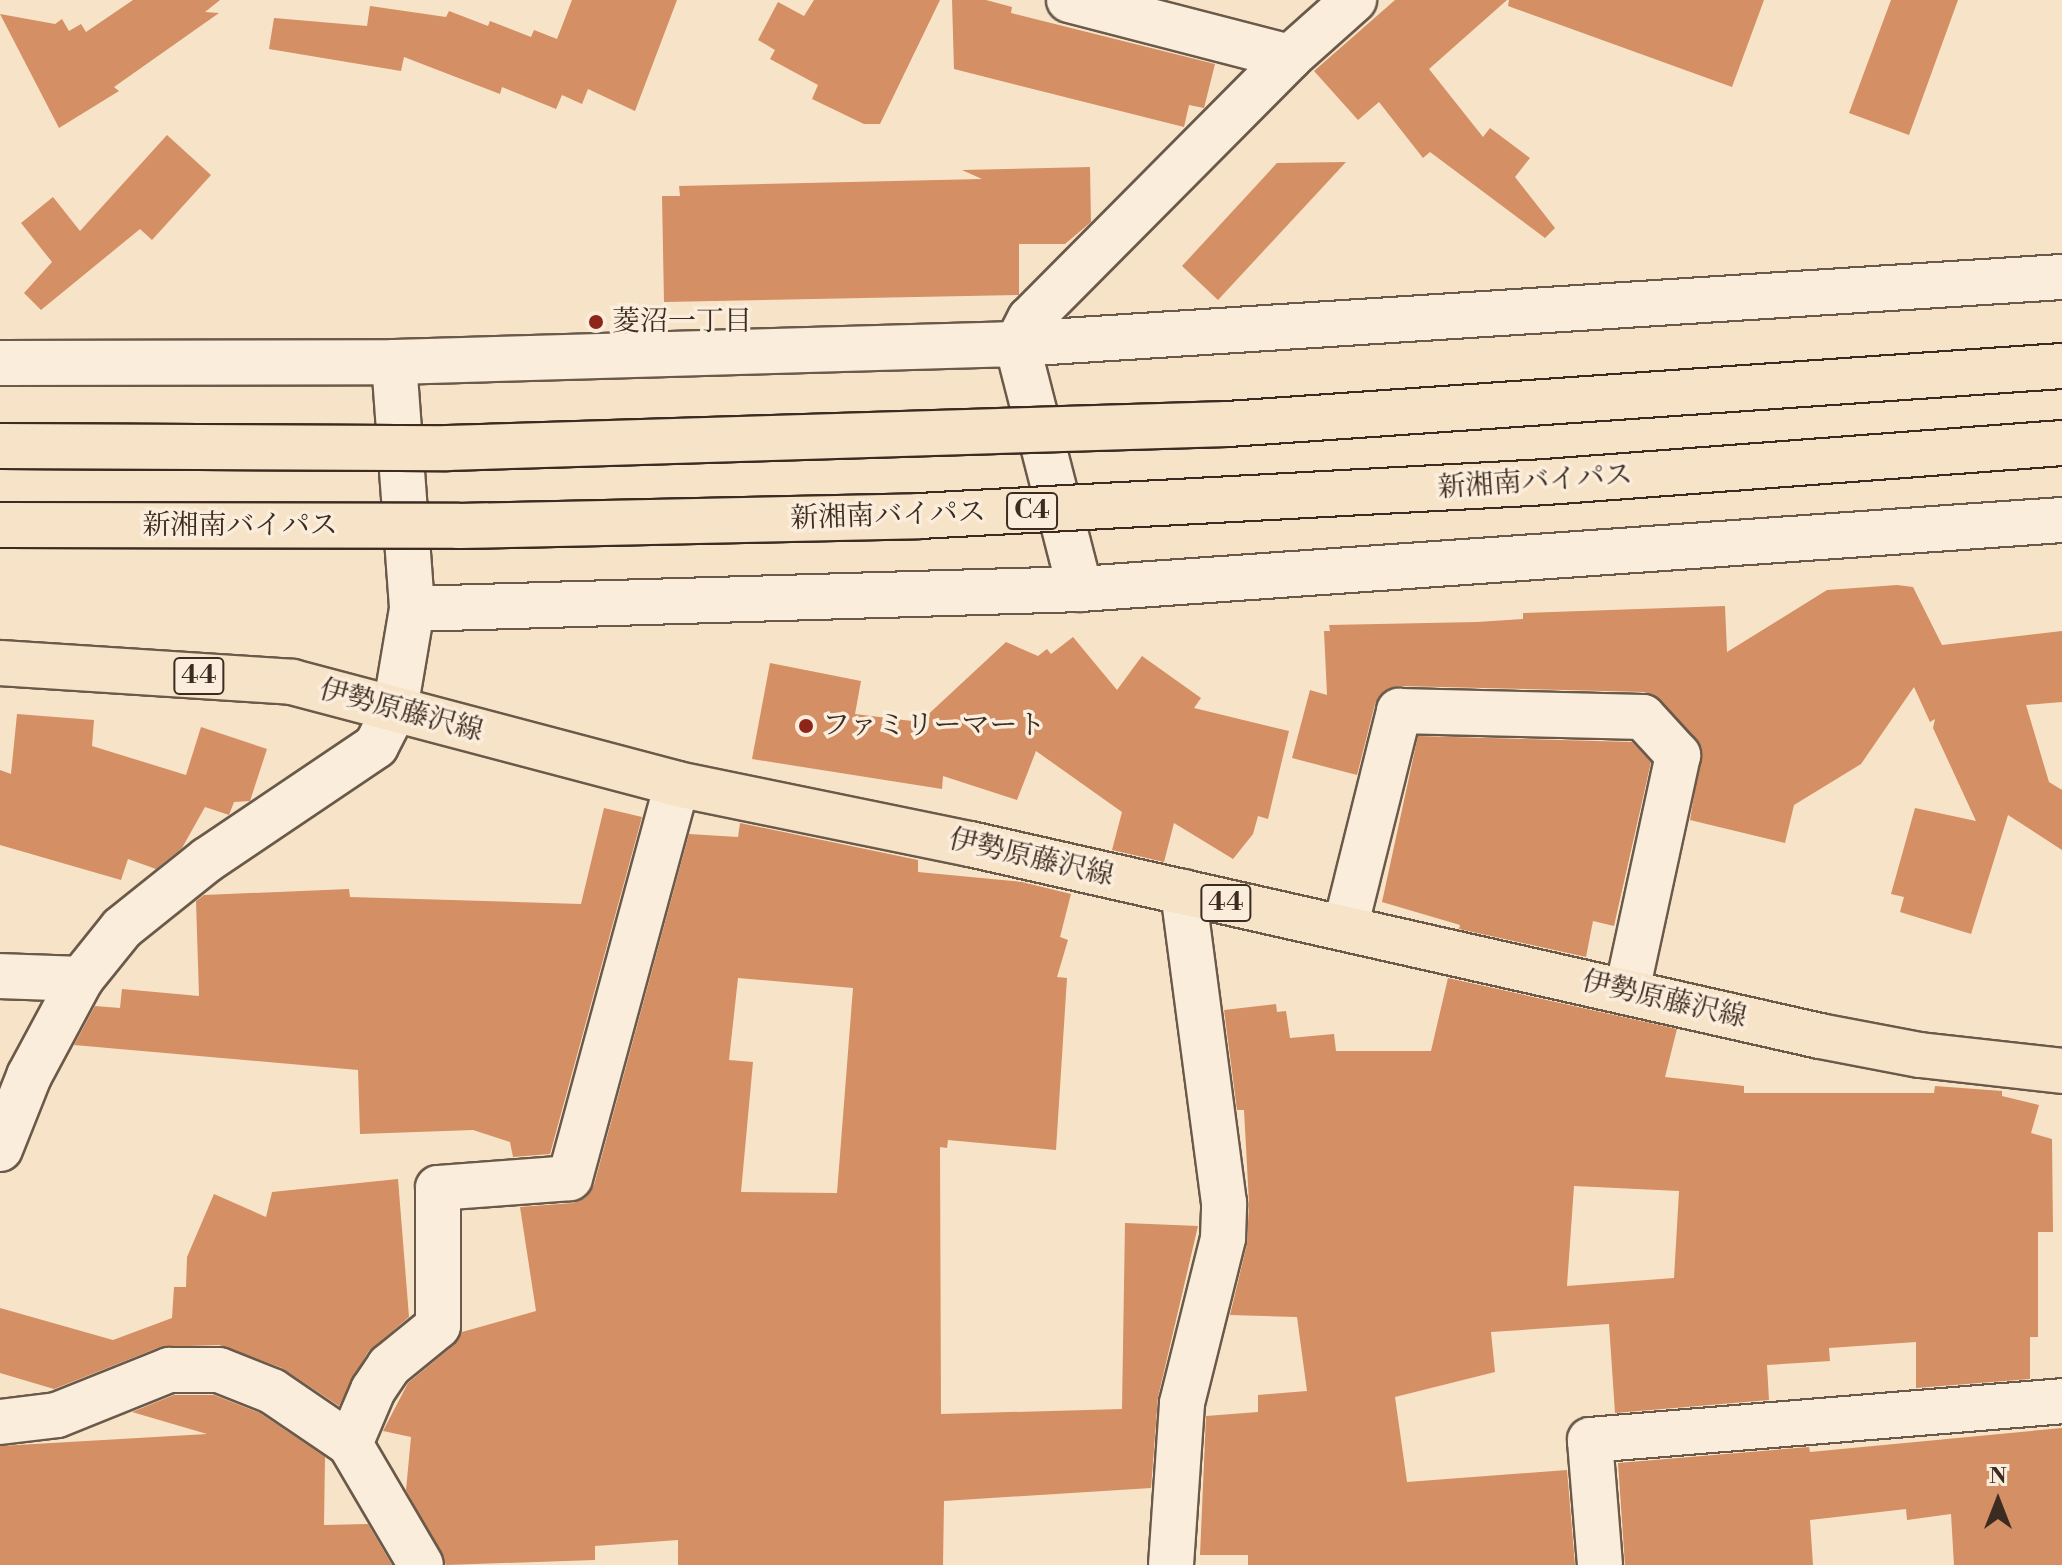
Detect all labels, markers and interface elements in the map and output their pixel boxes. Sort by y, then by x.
place label: 菱沼一丁目 [612,305,752,339]
marker: 菱沼一丁目 [587,313,605,331]
street label: 新湘南バイパス [1436,458,1634,506]
road number: C4 [1006,489,1058,533]
street label: 新湘南バイパス [789,496,987,536]
street label: 新湘南バイパス [142,509,338,543]
road number: 44 [173,654,225,698]
street label: 伊勢原藤沢線 [316,673,486,749]
place label: ファミリーマート [822,709,1046,743]
marker: ファミリーマート [797,717,815,735]
street label: 伊勢原藤沢線 [945,823,1117,893]
road number: 44 [1200,881,1252,925]
street label: 伊勢原藤沢線 [1578,965,1750,1035]
north arrow [1958,1461,2038,1541]
text: N [1989,1463,2007,1490]

